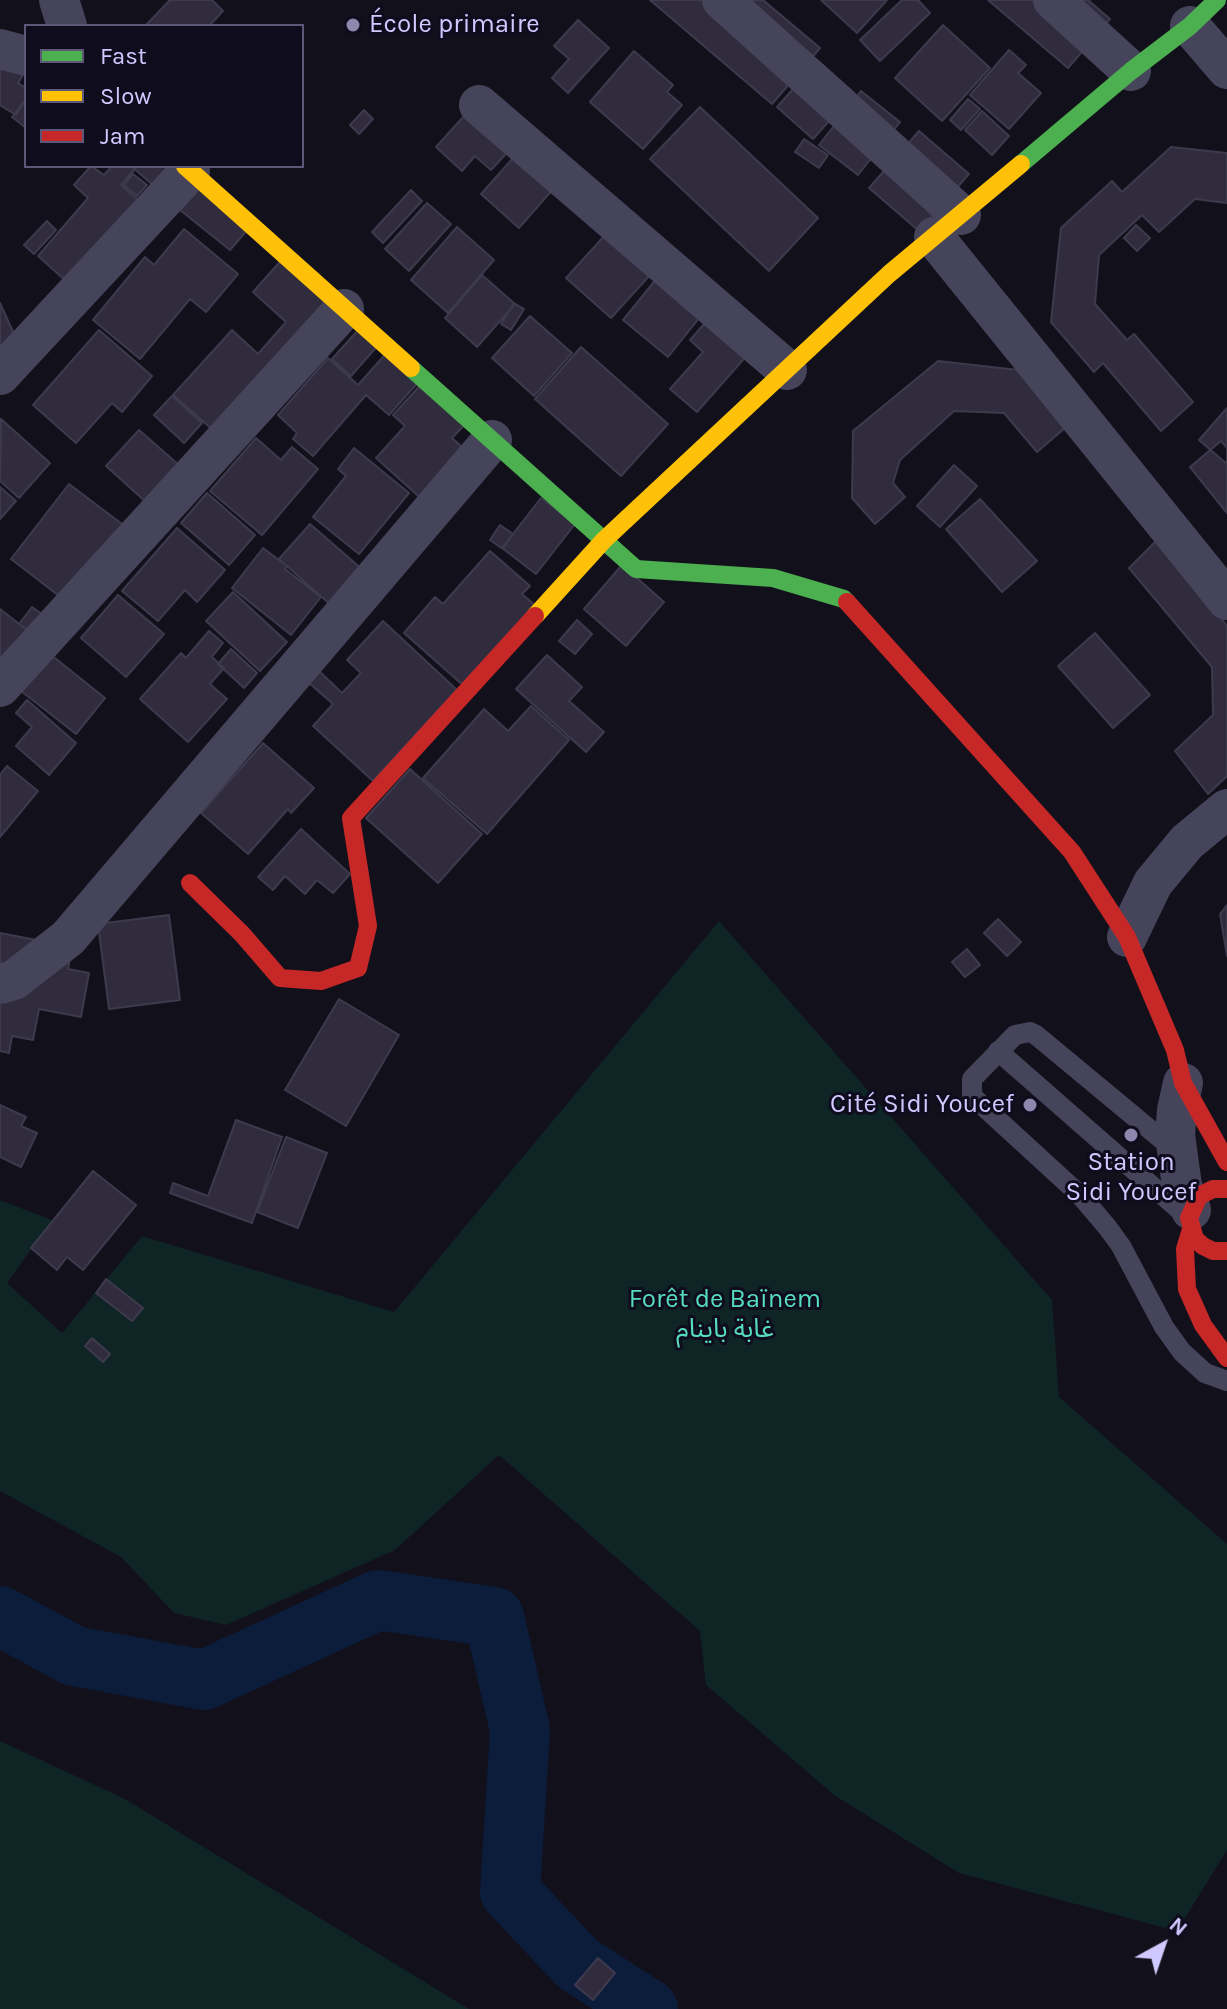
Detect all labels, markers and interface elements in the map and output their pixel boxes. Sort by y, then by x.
place label: École primaire [369,9,540,41]
marker: École primaire [344,16,362,34]
legend [24,24,304,168]
text: Fast [100,42,147,70]
text: Slow [100,82,152,110]
text: Jam [100,122,145,150]
place label: Cité Sidi Youcef [830,1089,1014,1121]
marker: Cité Sidi Youcef [1021,1096,1039,1114]
marker: Station Sidi Youcef [1122,1126,1140,1144]
place label: Station Sidi Youcef [1066,1147,1196,1208]
park label: Forêt de Baïnem غابة باينام [629,1284,821,1346]
north arrow [1123,1905,1203,1985]
text: N [1164,1912,1193,1942]

